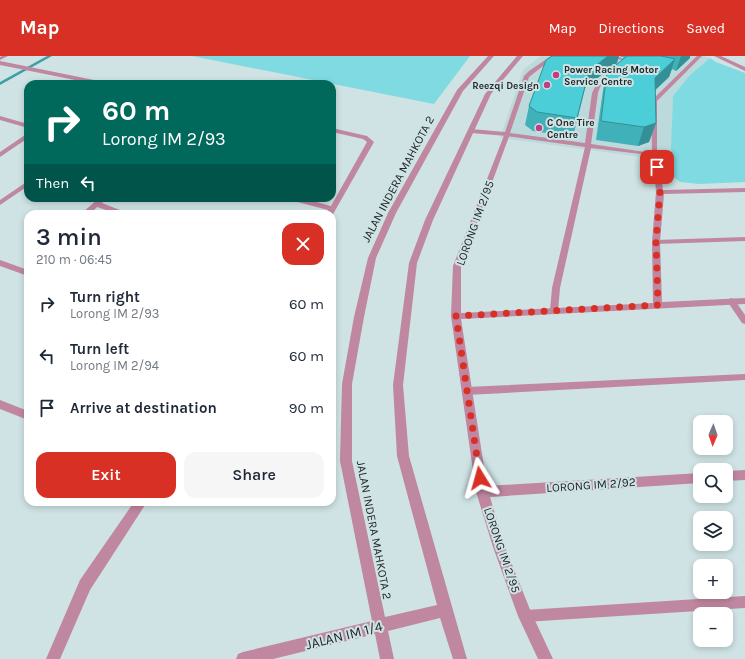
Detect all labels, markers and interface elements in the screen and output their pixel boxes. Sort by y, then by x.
text: Map [20,17,59,39]
text: Map [549,20,577,37]
text: Directions [599,20,664,37]
text: Saved [686,20,725,37]
place label: Power Racing Motor Service Centre [564,64,658,88]
marker: Power Racing Motor Service Centre [551,70,561,80]
place label: Reezqi Design [472,80,539,92]
marker: Reezqi Design [542,80,552,90]
text: 60 m [102,94,170,127]
icon: right [36,96,88,148]
street label: JALAN INDERA MAHKOTA 2 [359,113,437,245]
place label: C One Tire Centre [547,117,595,141]
marker: C One Tire Centre [534,123,544,133]
text: Lorong IM 2/93 [102,128,226,150]
pin [640,150,674,184]
icon: arrive [646,156,668,178]
icon: left [77,172,99,194]
text: Then [36,174,69,192]
street label: LORONG IM 2/95 [453,178,497,267]
text: 3 min [36,223,102,251]
button: close [282,223,324,265]
text: 210 m · 06:45 [36,252,112,267]
text: Turn right [70,288,140,306]
icon: right [36,293,58,315]
text: 60 m [289,295,324,313]
text: Lorong IM 2/93 [70,306,159,321]
text: Turn left [70,340,129,358]
icon: left [36,345,58,367]
text: 60 m [289,347,324,365]
text: Lorong IM 2/94 [70,358,159,373]
icon: arrive [36,397,58,419]
text: Arrive at destination [70,399,217,417]
text: 90 m [289,399,324,417]
north arrow [693,415,733,455]
map controls [693,415,733,647]
button: Exit [36,452,176,498]
button: Share [184,452,324,498]
position arrow [459,457,501,499]
street label: JALAN INDERA MAHKOTA 2 [354,459,394,601]
button: search [693,463,733,503]
street label: LORONG IM 2/92 [546,475,636,495]
street label: LORONG IM 2/95 [481,505,523,595]
button: layers [693,511,733,551]
button: + [693,559,733,599]
button: − [693,607,733,647]
street label: JALAN IM 1/4 [304,618,385,653]

